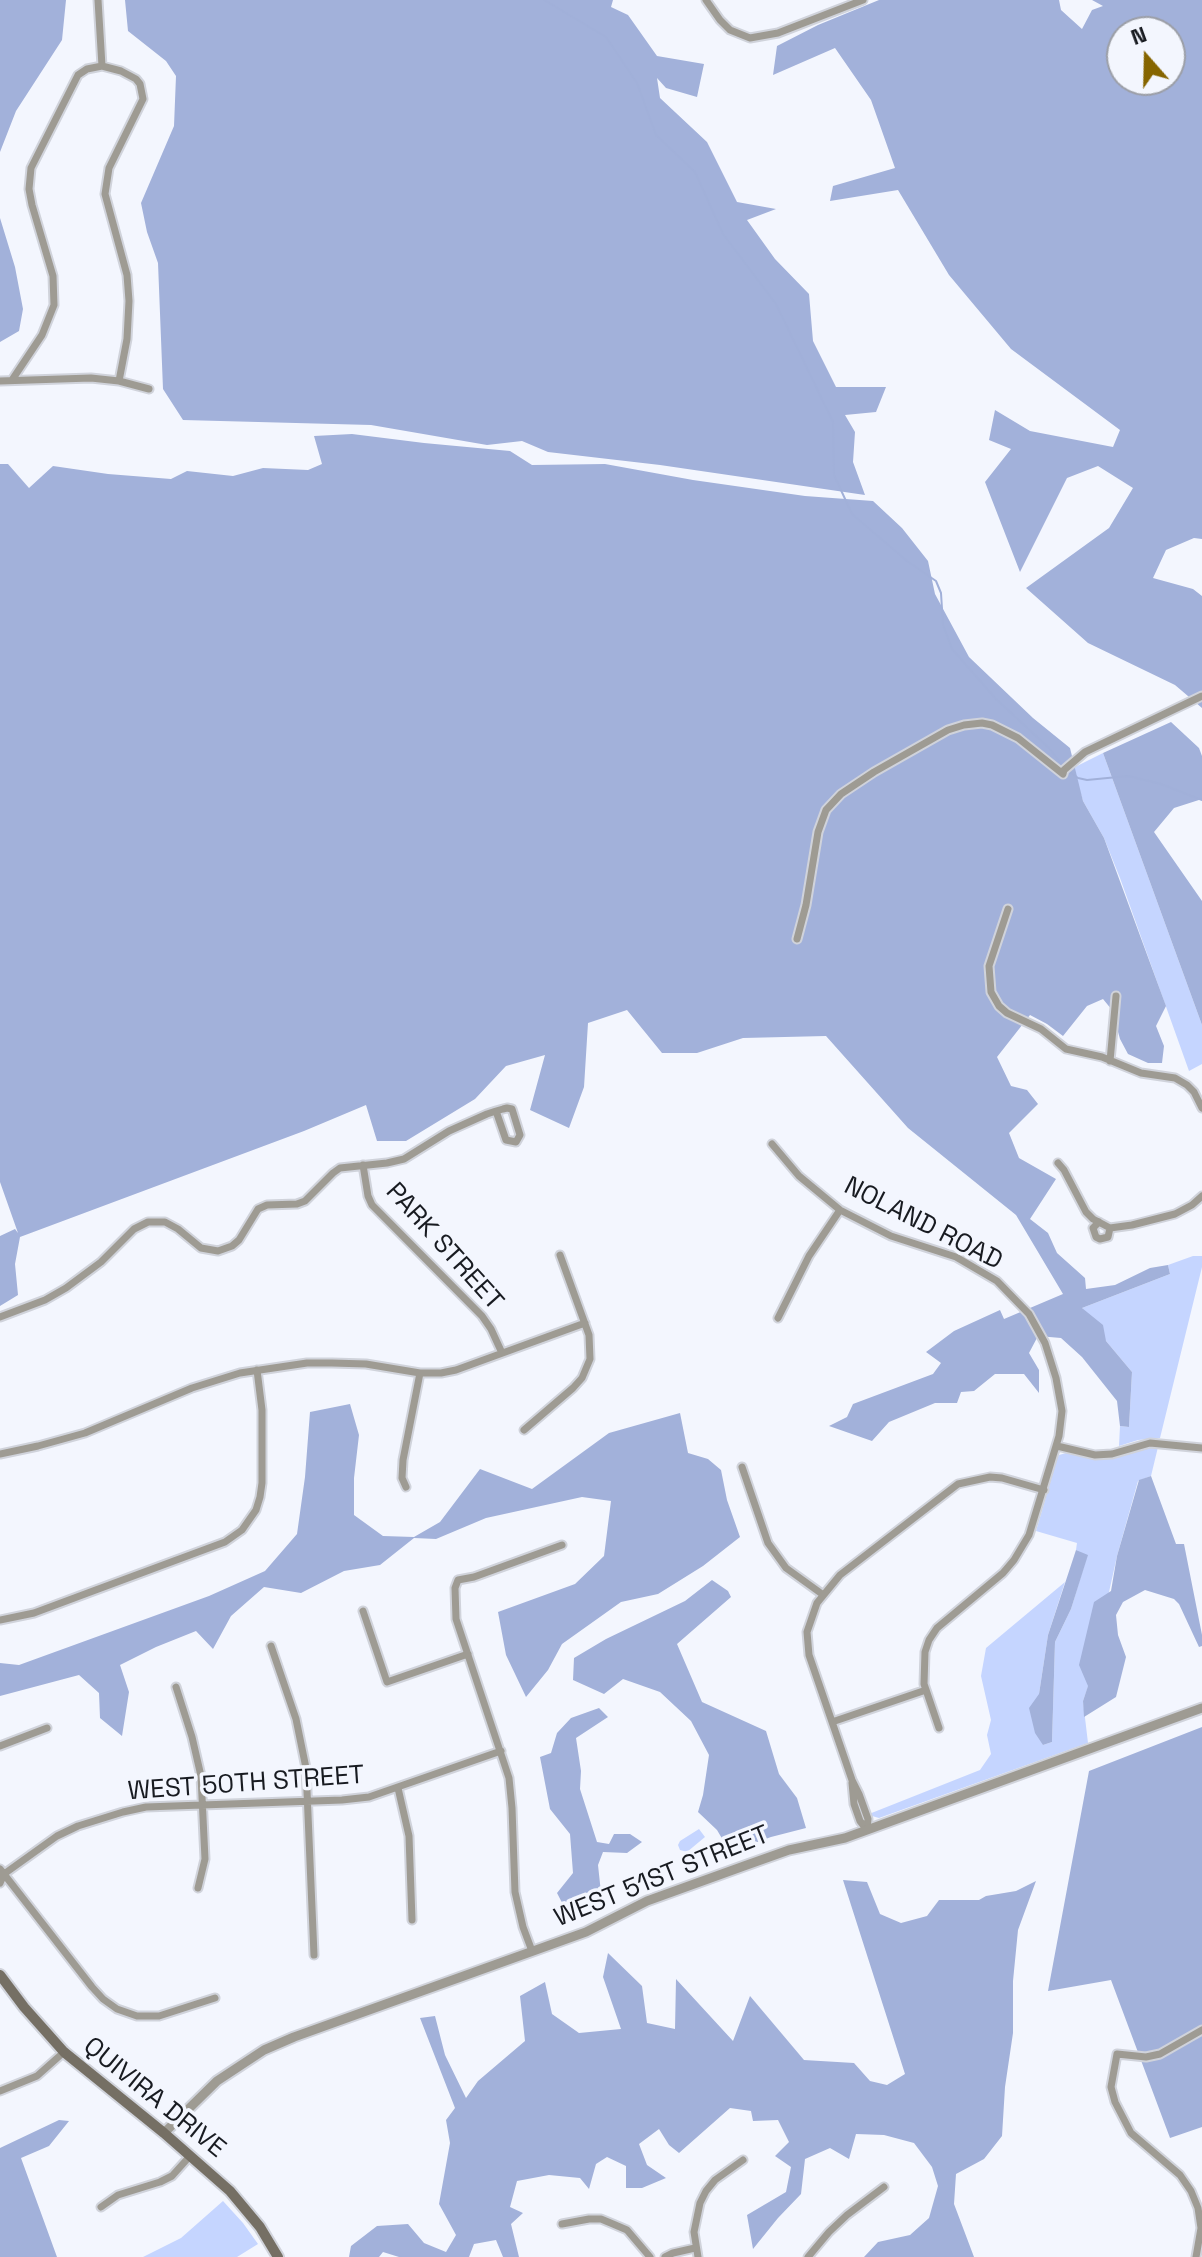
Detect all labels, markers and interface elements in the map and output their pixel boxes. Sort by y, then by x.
north arrow [1106,16,1186,96]
text: N [1127,20,1150,51]
street label: NOLAND ROAD [839,1171,1007,1277]
street label: PARK STREET [379,1177,509,1317]
street label: WEST 50TH STREET [127,1760,365,1808]
street label: WEST 51ST STREET [550,1820,774,1934]
street label: QUIVIRA DRIVE [77,2031,231,2165]

